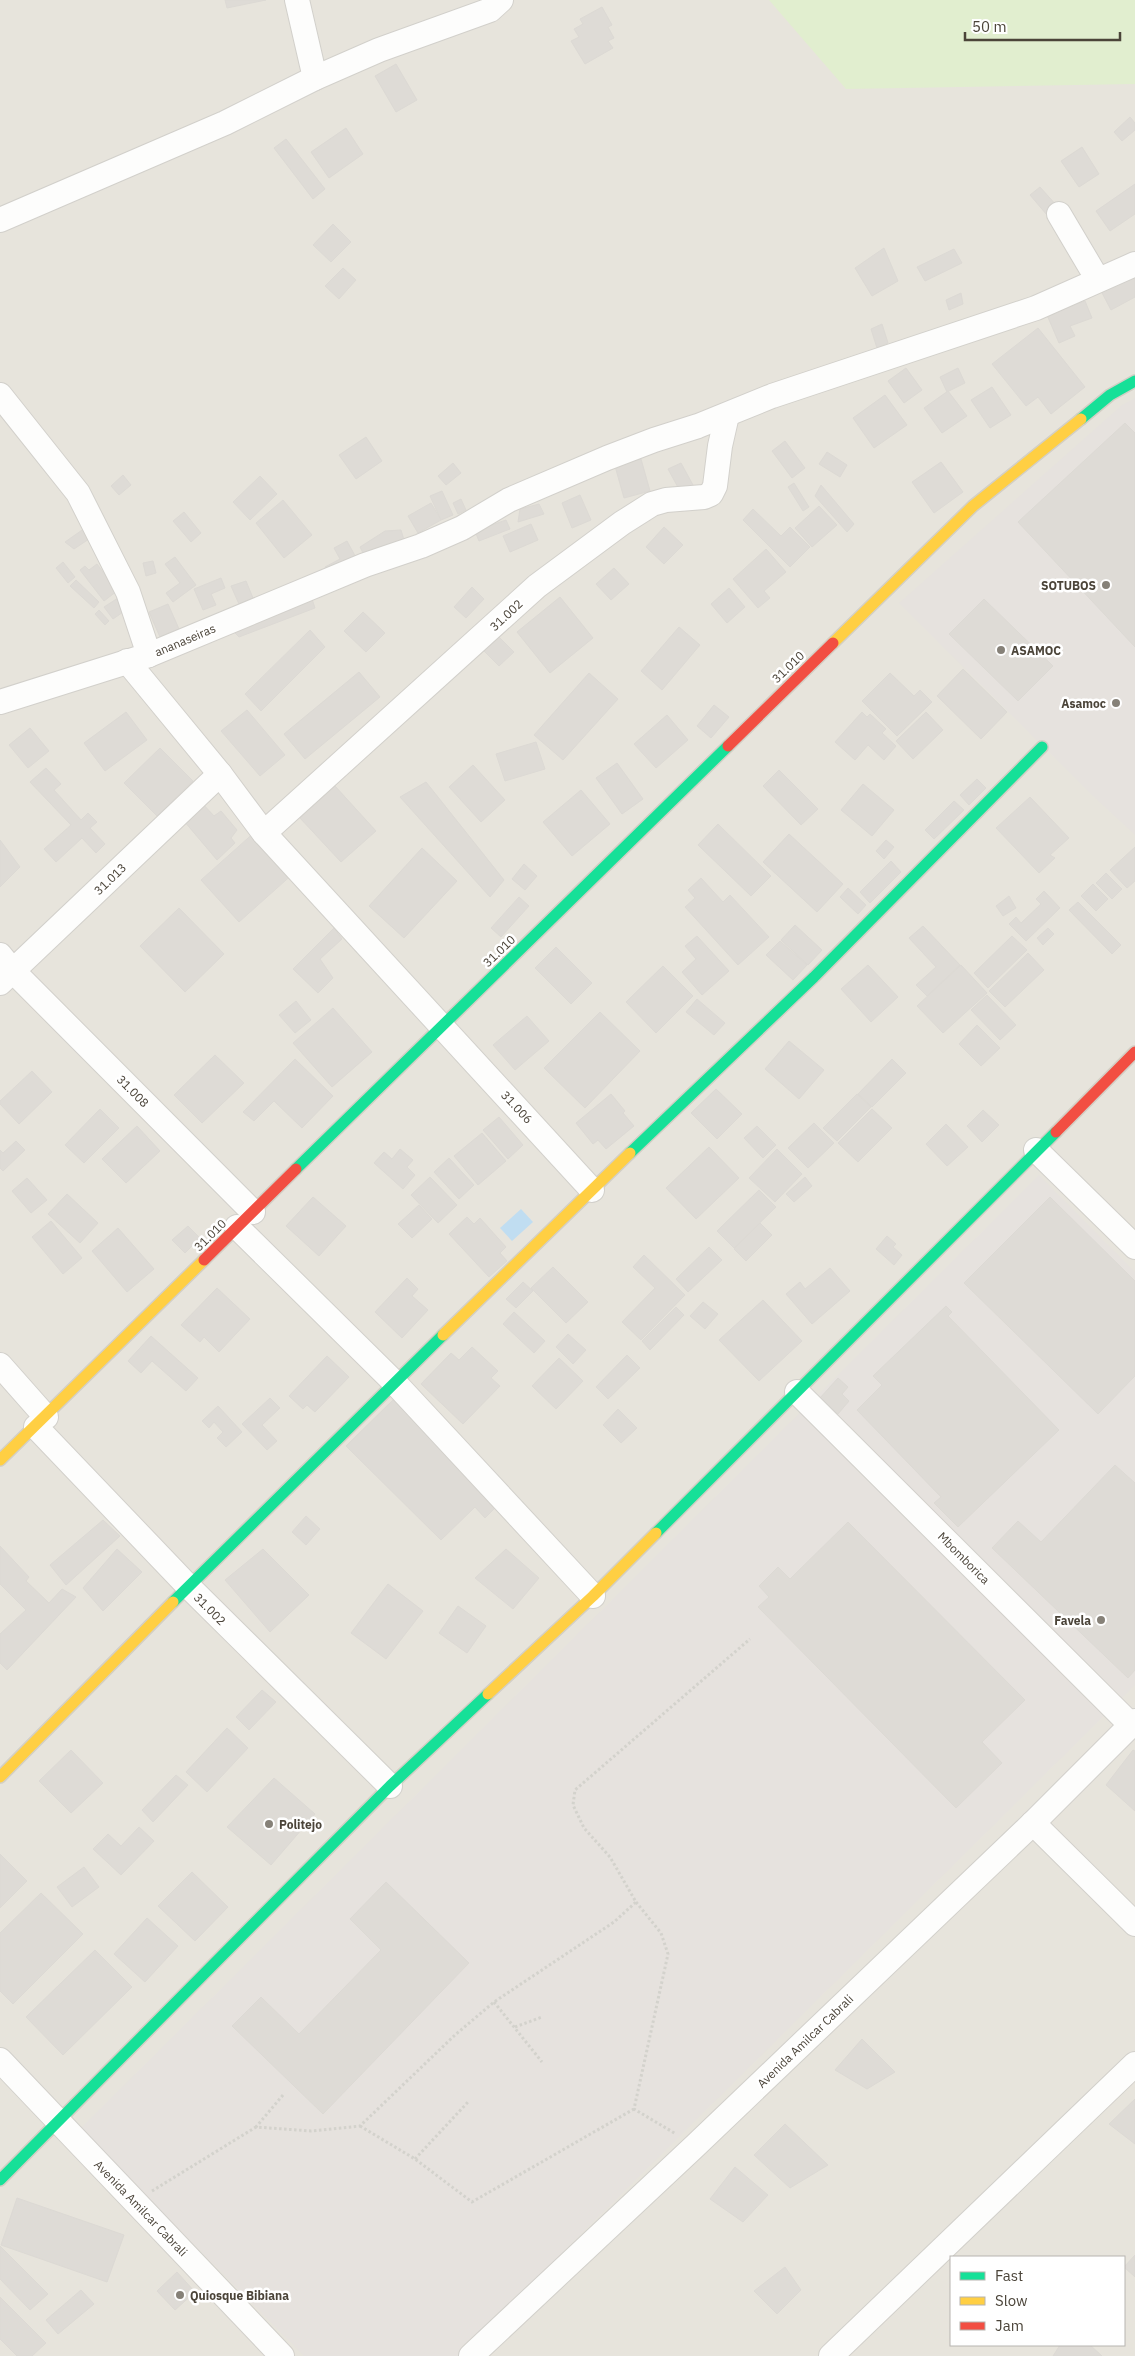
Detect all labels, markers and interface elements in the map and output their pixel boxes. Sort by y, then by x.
scale bar [965,10,1120,42]
text: 50 m [972,17,1007,36]
place label: SOTUBOS [1041,578,1096,593]
marker: SOTUBOS [1100,579,1112,591]
street label: 31.002 [487,596,525,634]
street label: ananaseiras [152,620,218,660]
place label: ASAMOC [1011,643,1061,658]
marker: ASAMOC [995,644,1007,656]
street label: 31.010 [769,648,807,686]
place label: Asamoc [1061,696,1106,711]
marker: Asamoc [1110,697,1122,709]
street label: 31.013 [91,860,129,898]
street label: 31.010 [480,932,518,970]
street label: 31.008 [114,1072,152,1110]
street label: 31.006 [498,1088,536,1126]
street label: 31.010 [191,1216,229,1254]
street label: Mbomborica [935,1529,994,1588]
street label: 31.002 [191,1590,229,1628]
place label: Favela [1054,1613,1091,1628]
marker: Favela [1095,1614,1107,1626]
place label: Politejo [279,1817,322,1832]
marker: Politejo [263,1818,275,1830]
street label: Avenida Amilcar Cabrali [754,1991,856,2091]
street label: Avenida Amilcar Cabrali [91,2157,191,2259]
legend [950,2256,1125,2346]
text: Fast [995,2266,1023,2285]
place label: Quiosque Bibiana [190,2288,289,2303]
marker: Quiosque Bibiana [174,2289,186,2301]
text: Slow [995,2291,1028,2310]
text: Jam [995,2316,1024,2335]

